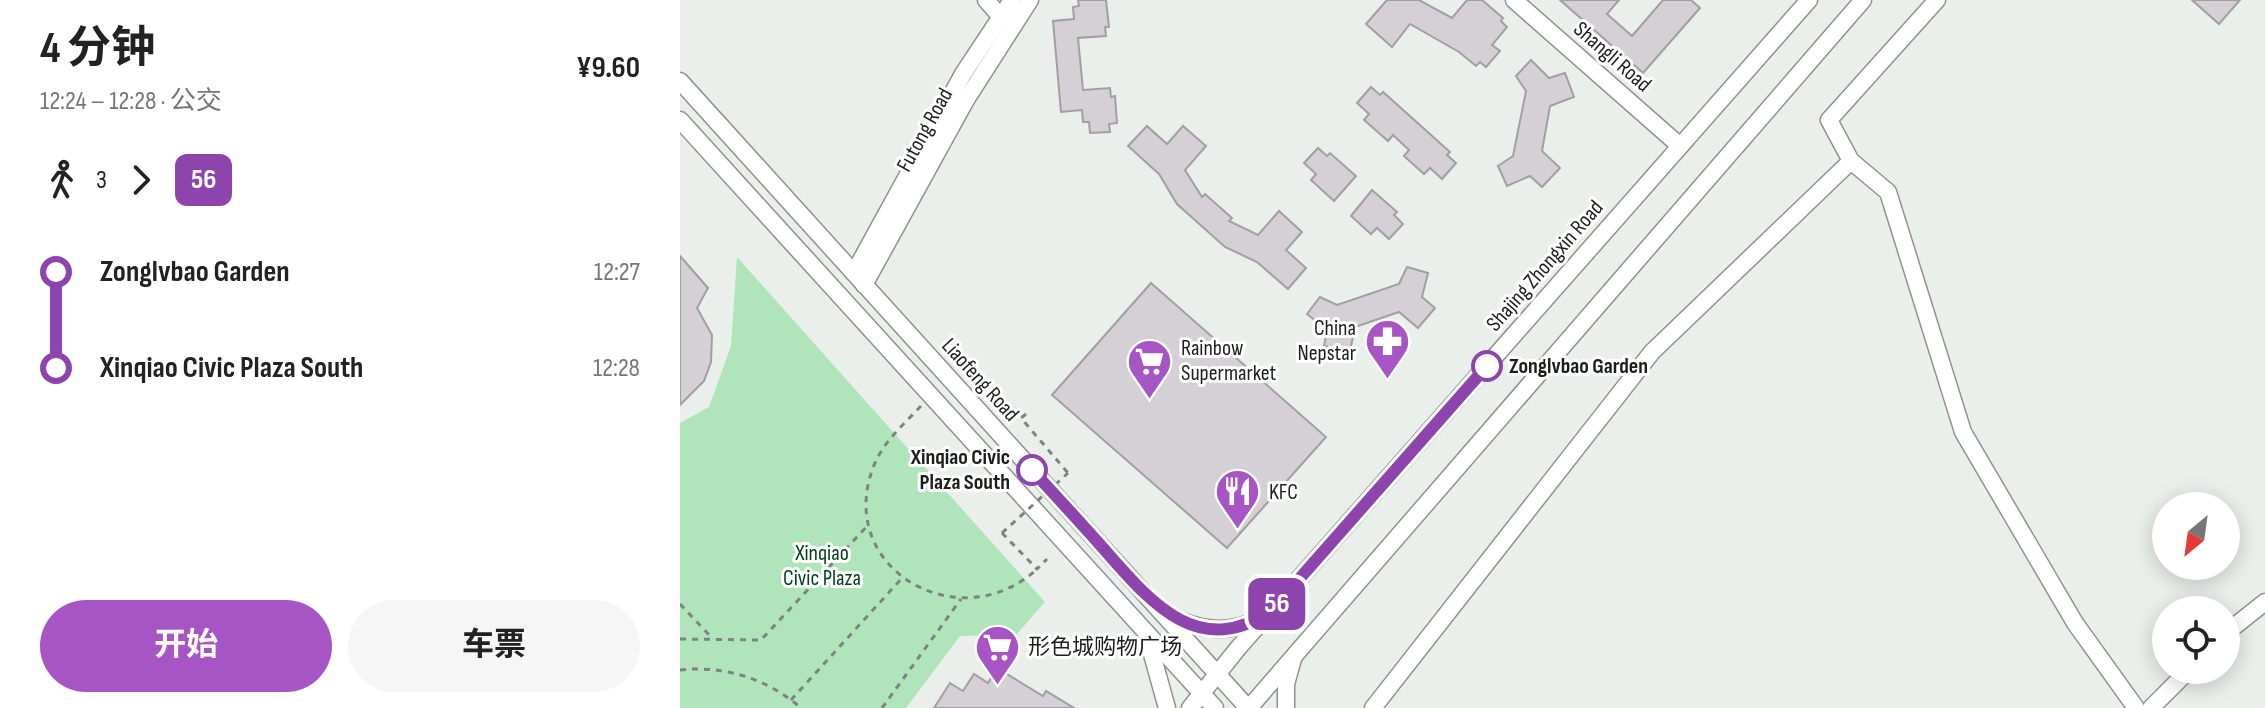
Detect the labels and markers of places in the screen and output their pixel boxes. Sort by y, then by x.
place label: China Nepstar [1298,315,1356,367]
pharmacy icon: China Nepstar [1363,317,1411,380]
place label: Rainbow Supermarket [1181,335,1277,387]
supermarket icon: Rainbow Supermarket [1126,337,1174,400]
marker: Zonglvbao Garden [1472,351,1502,381]
place label: Zonglvbao Garden [1509,353,1648,380]
place label: Xinqiao Civic Plaza South [910,444,1010,496]
marker: Xinqiao Civic Plaza South [1017,455,1047,485]
restaurant icon: KFC [1214,468,1262,531]
place label: KFC [1269,479,1298,506]
supermarket icon: 形色城购物广场 [973,623,1021,686]
place label: 形色城购物广场 [1028,634,1182,661]

